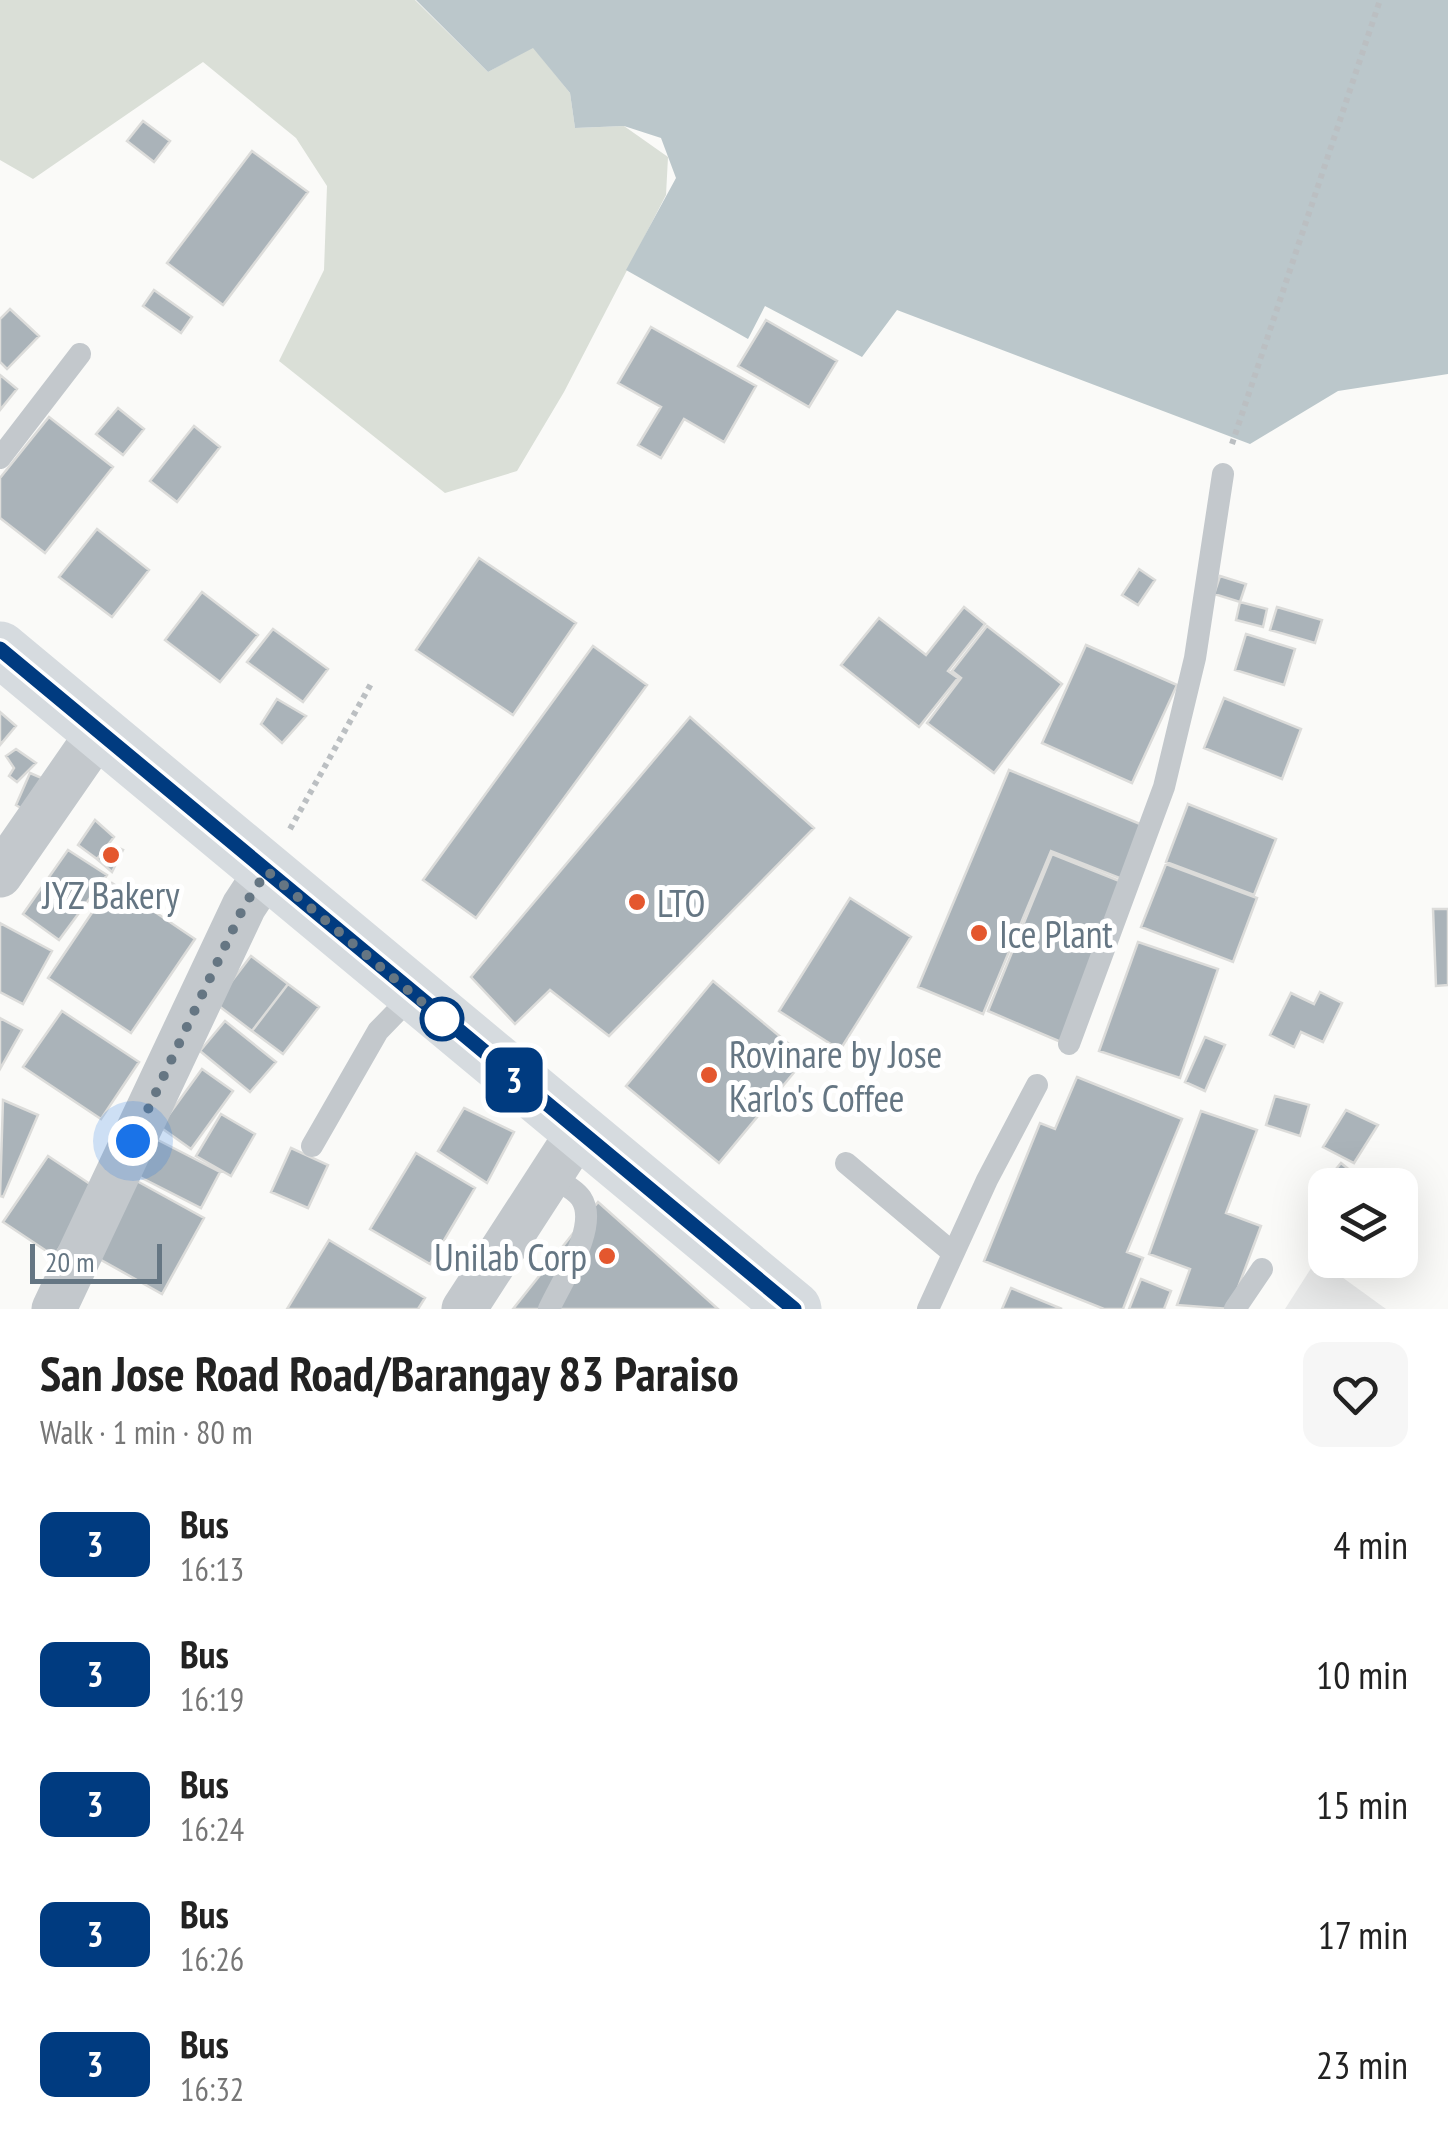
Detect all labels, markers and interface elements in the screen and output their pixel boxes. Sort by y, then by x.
marker: JYZ Bakery [100,844,122,866]
place label: JYZ Bakery [42,870,180,919]
place label: LTO [657,878,705,927]
marker: LTO [626,891,648,913]
place label: Ice Plant [999,909,1113,958]
marker: Ice Plant [968,922,990,944]
unlabelled marker [421,998,463,1040]
place label: Rovinare by Jose Karlo's Coffee [729,1029,942,1122]
line badge: 3 [482,1048,546,1112]
text: 3 [506,1057,522,1103]
marker: Rovinare by Jose Karlo's Coffee [698,1064,720,1086]
your location [108,1116,158,1166]
map controls [1308,1168,1418,1278]
button: layers [1308,1168,1418,1278]
place label: Unilab Corp [434,1232,587,1281]
scale bar [30,1239,162,1284]
text: 20 m [45,1243,94,1280]
marker: Unilab Corp [596,1245,618,1267]
text: San Jose Road Road/Barangay 83 Paraiso [40,1342,739,1404]
button: heart [1303,1342,1408,1447]
text: Walk · 1 min · 80 m [40,1411,253,1453]
text: Bus [180,1499,229,1548]
text: 4 min [1333,1520,1408,1569]
text: 3 [87,1521,103,1567]
text: 16:13 [180,1548,244,1590]
text: Bus [180,1629,229,1678]
text: 10 min [1316,1650,1408,1699]
text: 3 [87,1651,103,1697]
text: 16:19 [180,1678,244,1720]
text: Bus [180,1759,229,1808]
text: 15 min [1316,1780,1408,1829]
text: 3 [87,1781,103,1827]
text: 16:24 [180,1808,244,1850]
text: Bus [180,1889,229,1938]
text: 17 min [1318,1910,1408,1959]
text: 3 [87,1911,103,1957]
text: 16:26 [180,1938,244,1980]
text: Bus [180,2019,229,2068]
text: 23 min [1316,2040,1408,2089]
text: 3 [87,2041,103,2087]
text: 16:32 [180,2068,244,2110]

